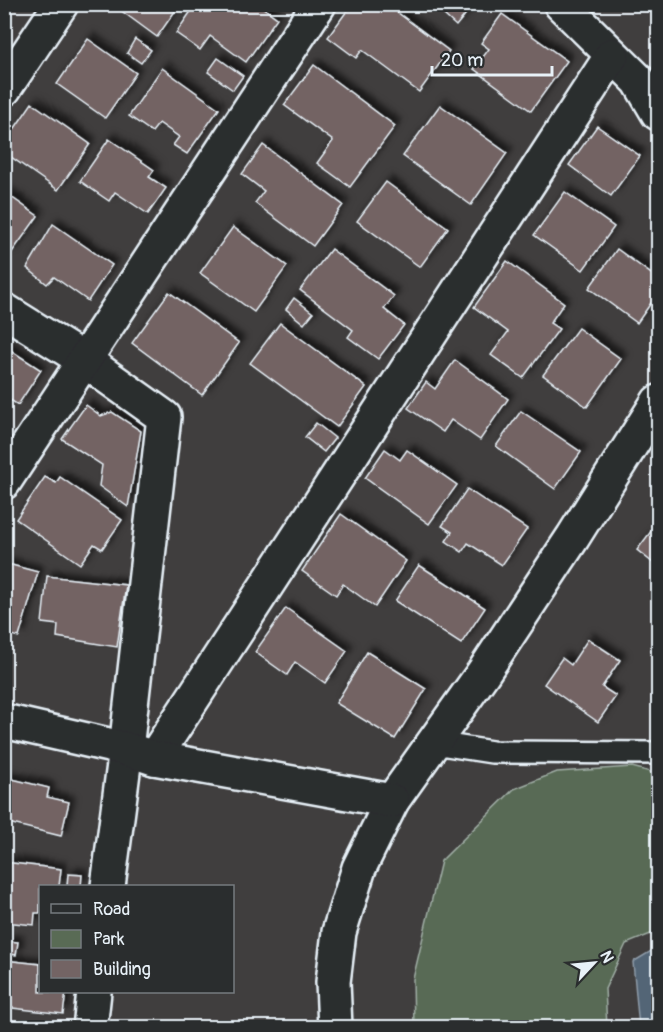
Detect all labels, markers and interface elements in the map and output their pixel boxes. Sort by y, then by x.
scale bar [432,39,552,77]
text: 20 m [441,49,483,72]
legend [39,885,234,993]
text: Road [93,898,130,921]
text: Park [93,928,125,951]
north arrow [564,933,624,993]
text: N [595,948,618,966]
text: Building [93,958,151,981]

